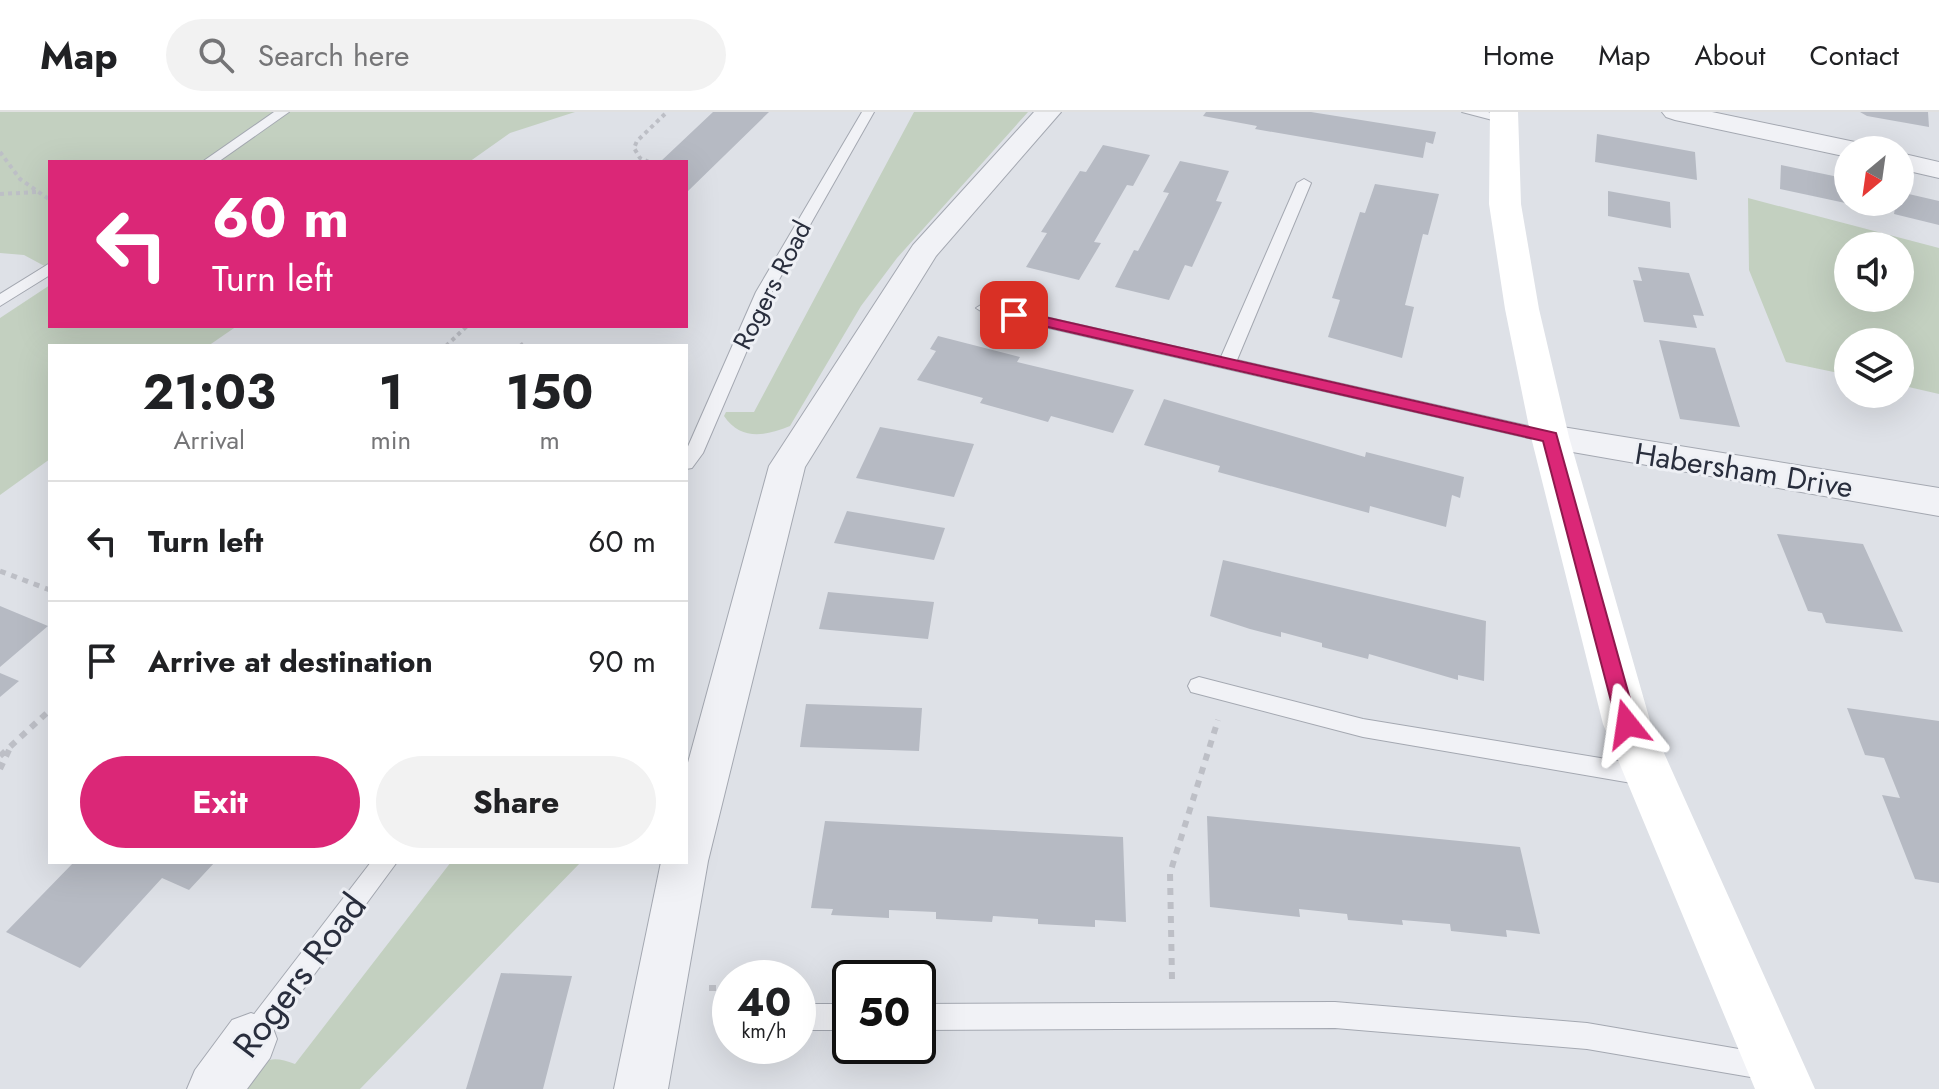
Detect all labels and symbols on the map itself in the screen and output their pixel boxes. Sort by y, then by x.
north arrow [1834,136,1914,216]
street label: Rogers Road [723,214,821,356]
pin [980,281,1048,349]
street label: Habersham Drive [1632,432,1856,508]
position arrow [1585,682,1669,766]
street label: Rogers Road [220,882,378,1068]
speed limit sign: 50 [832,960,936,1064]

